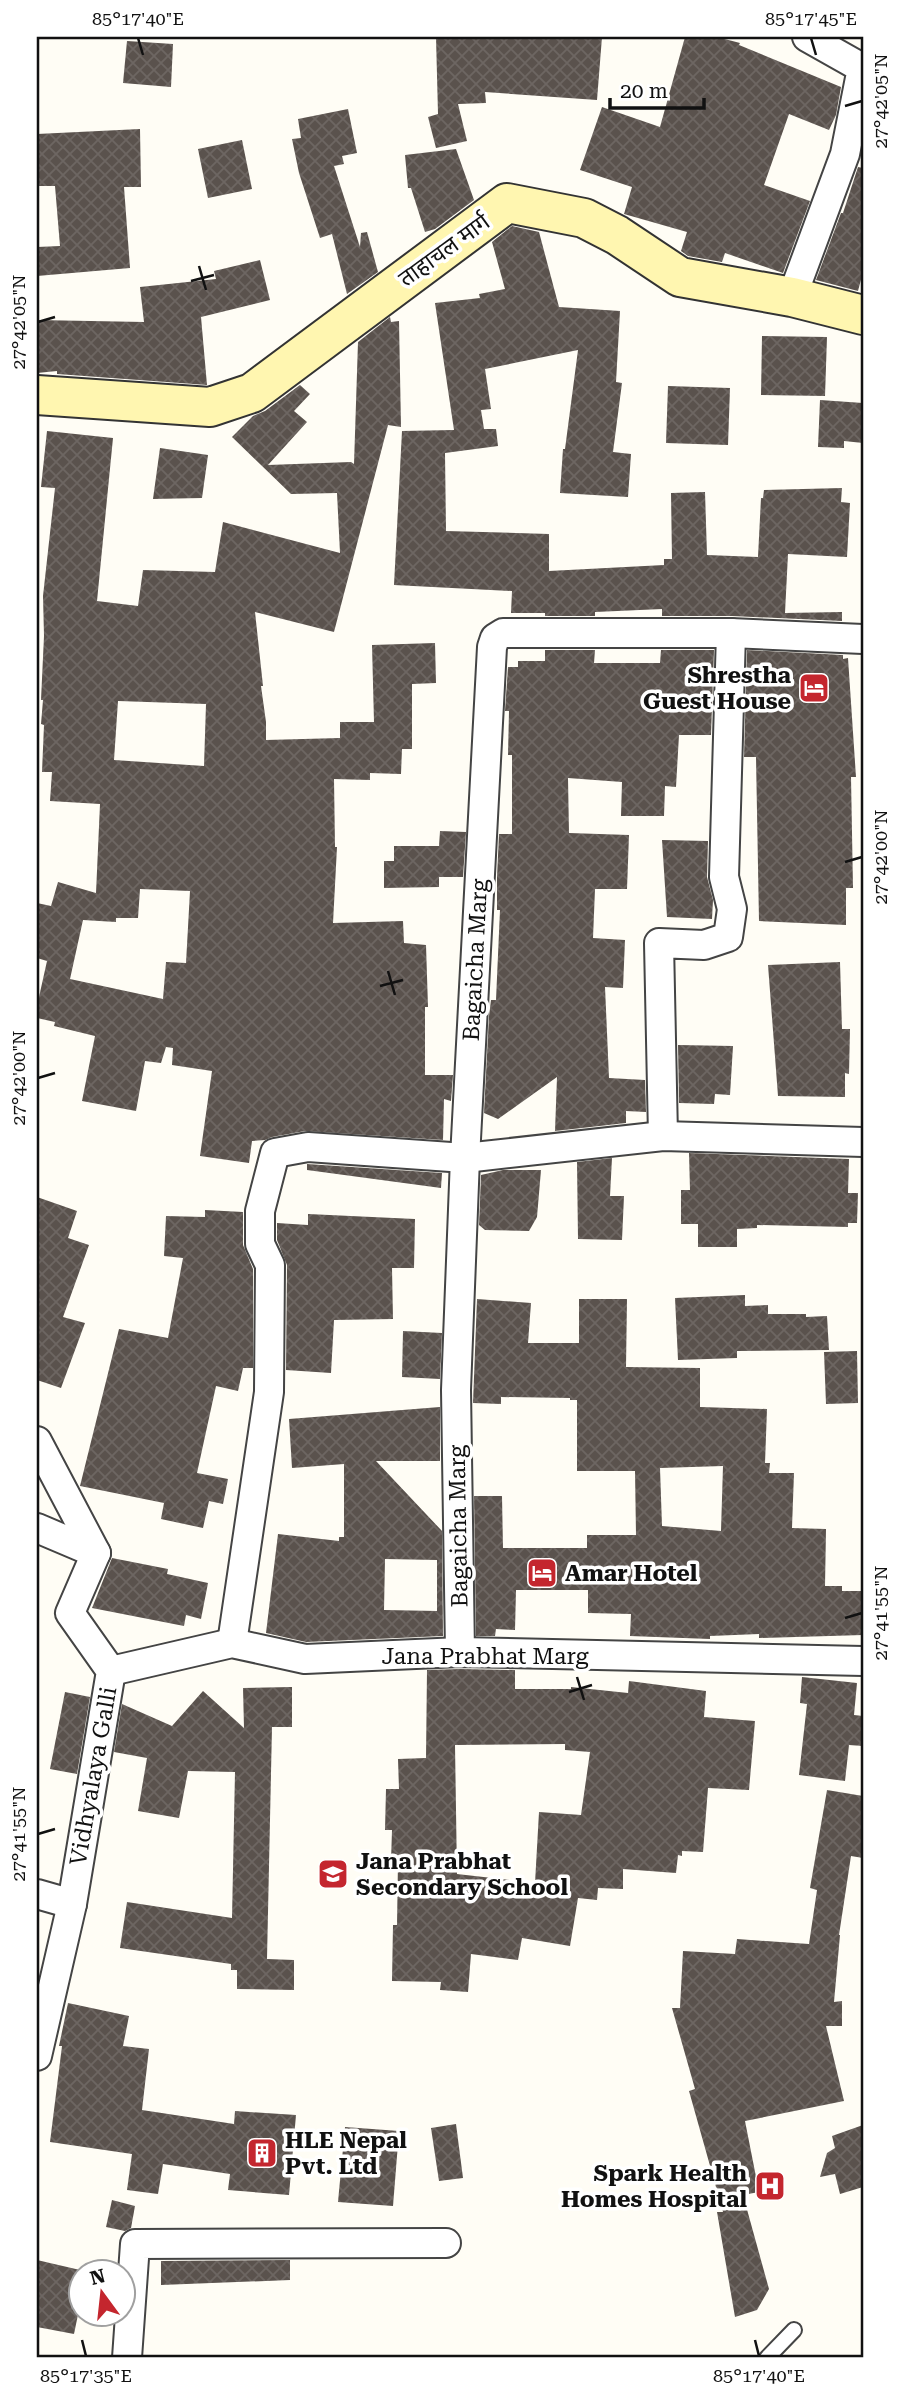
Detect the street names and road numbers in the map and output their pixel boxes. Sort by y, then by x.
street label: ताहाचल मार्ग [394,208,496,292]
street label: Bagaicha Marg [458,878,493,1042]
street label: Bagaicha Marg [444,1444,473,1608]
street label: Jana Prabhat Marg [381,1643,589,1670]
street label: Vidhyalaya Galli [64,1685,123,1868]

